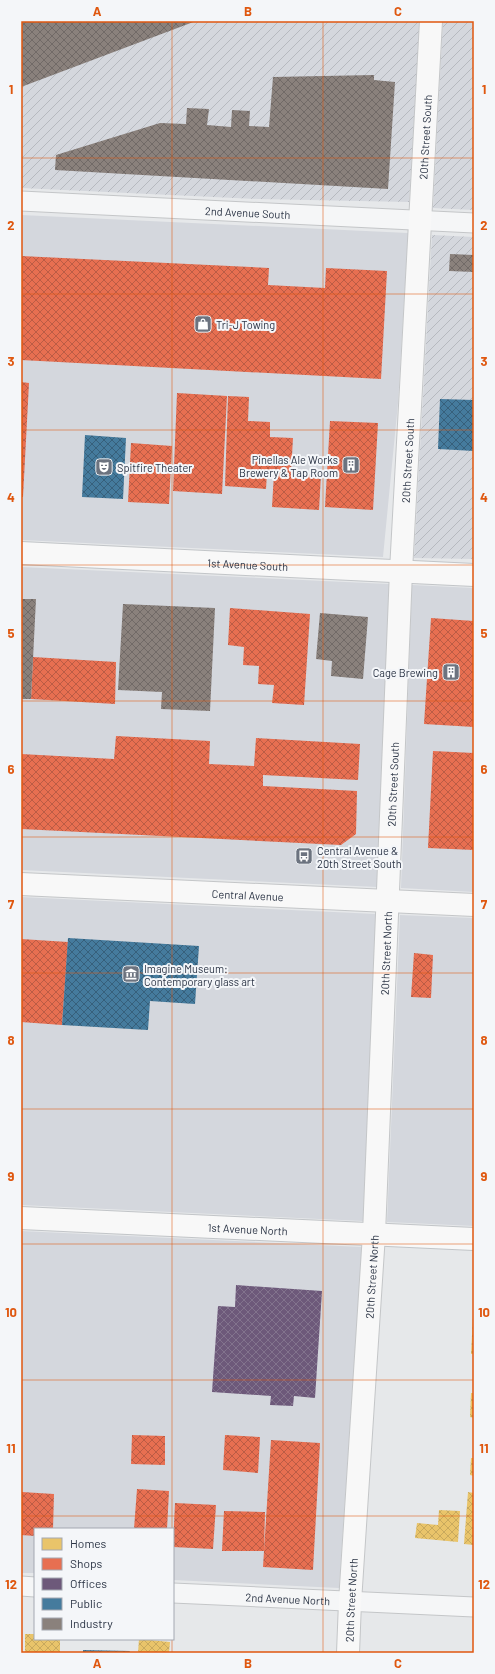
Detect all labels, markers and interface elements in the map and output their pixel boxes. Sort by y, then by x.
text: A [93,3,102,19]
text: B [244,3,252,19]
text: C [394,3,402,19]
text: 1 [9,81,13,97]
text: 1 [482,81,486,97]
street label: 20th Street South [416,94,433,180]
street label: 2nd Avenue South [205,203,291,221]
text: 2 [7,217,15,233]
text: 2 [480,217,488,233]
shop icon: Tri-J Towing [193,314,213,334]
place label: Tri-J Towing [216,318,275,331]
text: 3 [7,353,15,369]
text: 3 [480,353,488,369]
street label: 20th Street South [398,418,416,503]
place label: Pinellas Ale Works Brewery & Tap Room [239,453,338,479]
building icon: Pinellas Ale Works Brewery & Tap Room [341,455,361,475]
theatre icon: Spitfire Theater [94,457,114,477]
place label: Spitfire Theater [117,461,192,474]
text: 4 [7,489,15,505]
text: 4 [480,489,488,505]
street label: 1st Avenue South [207,556,289,572]
text: 5 [7,625,15,641]
text: 5 [480,625,488,641]
building icon: Cage Brewing [441,662,461,682]
place label: Cage Brewing [373,666,438,679]
street label: 20th Street South [384,741,401,827]
text: 6 [8,761,15,777]
text: 6 [481,761,488,777]
place label: Central Avenue & 20th Street South [317,844,402,870]
bus stop icon: Central Avenue & 20th Street South [294,846,314,866]
street label: Central Avenue [212,886,284,903]
text: 7 [8,896,15,912]
text: 7 [481,896,488,912]
street label: 20th Street North [377,911,394,995]
place label: Imagine Museum: Contemporary glass art [144,962,255,988]
museum icon: Imagine Museum: Contemporary glass art [121,964,141,984]
text: 8 [7,1032,15,1048]
text: 8 [480,1032,488,1048]
text: 9 [8,1168,15,1184]
text: 9 [481,1168,488,1184]
street label: 1st Avenue North [207,1220,288,1237]
street label: 20th Street North [362,1234,380,1319]
text: 10 [5,1304,17,1320]
text: 10 [478,1304,490,1320]
text: 11 [6,1440,16,1456]
text: 11 [479,1440,489,1456]
legend [34,1528,174,1640]
text: Homes [70,1536,107,1550]
text: Shops [70,1556,103,1570]
street label: 20th Street North [342,1558,359,1642]
text: 12 [5,1576,17,1592]
text: Offices [70,1576,107,1590]
text: 12 [478,1576,490,1592]
street label: 2nd Avenue North [245,1590,331,1607]
text: Public [70,1596,102,1610]
text: Industry [70,1616,113,1630]
text: A [93,1655,102,1671]
text: B [244,1655,252,1671]
text: C [394,1655,402,1671]

